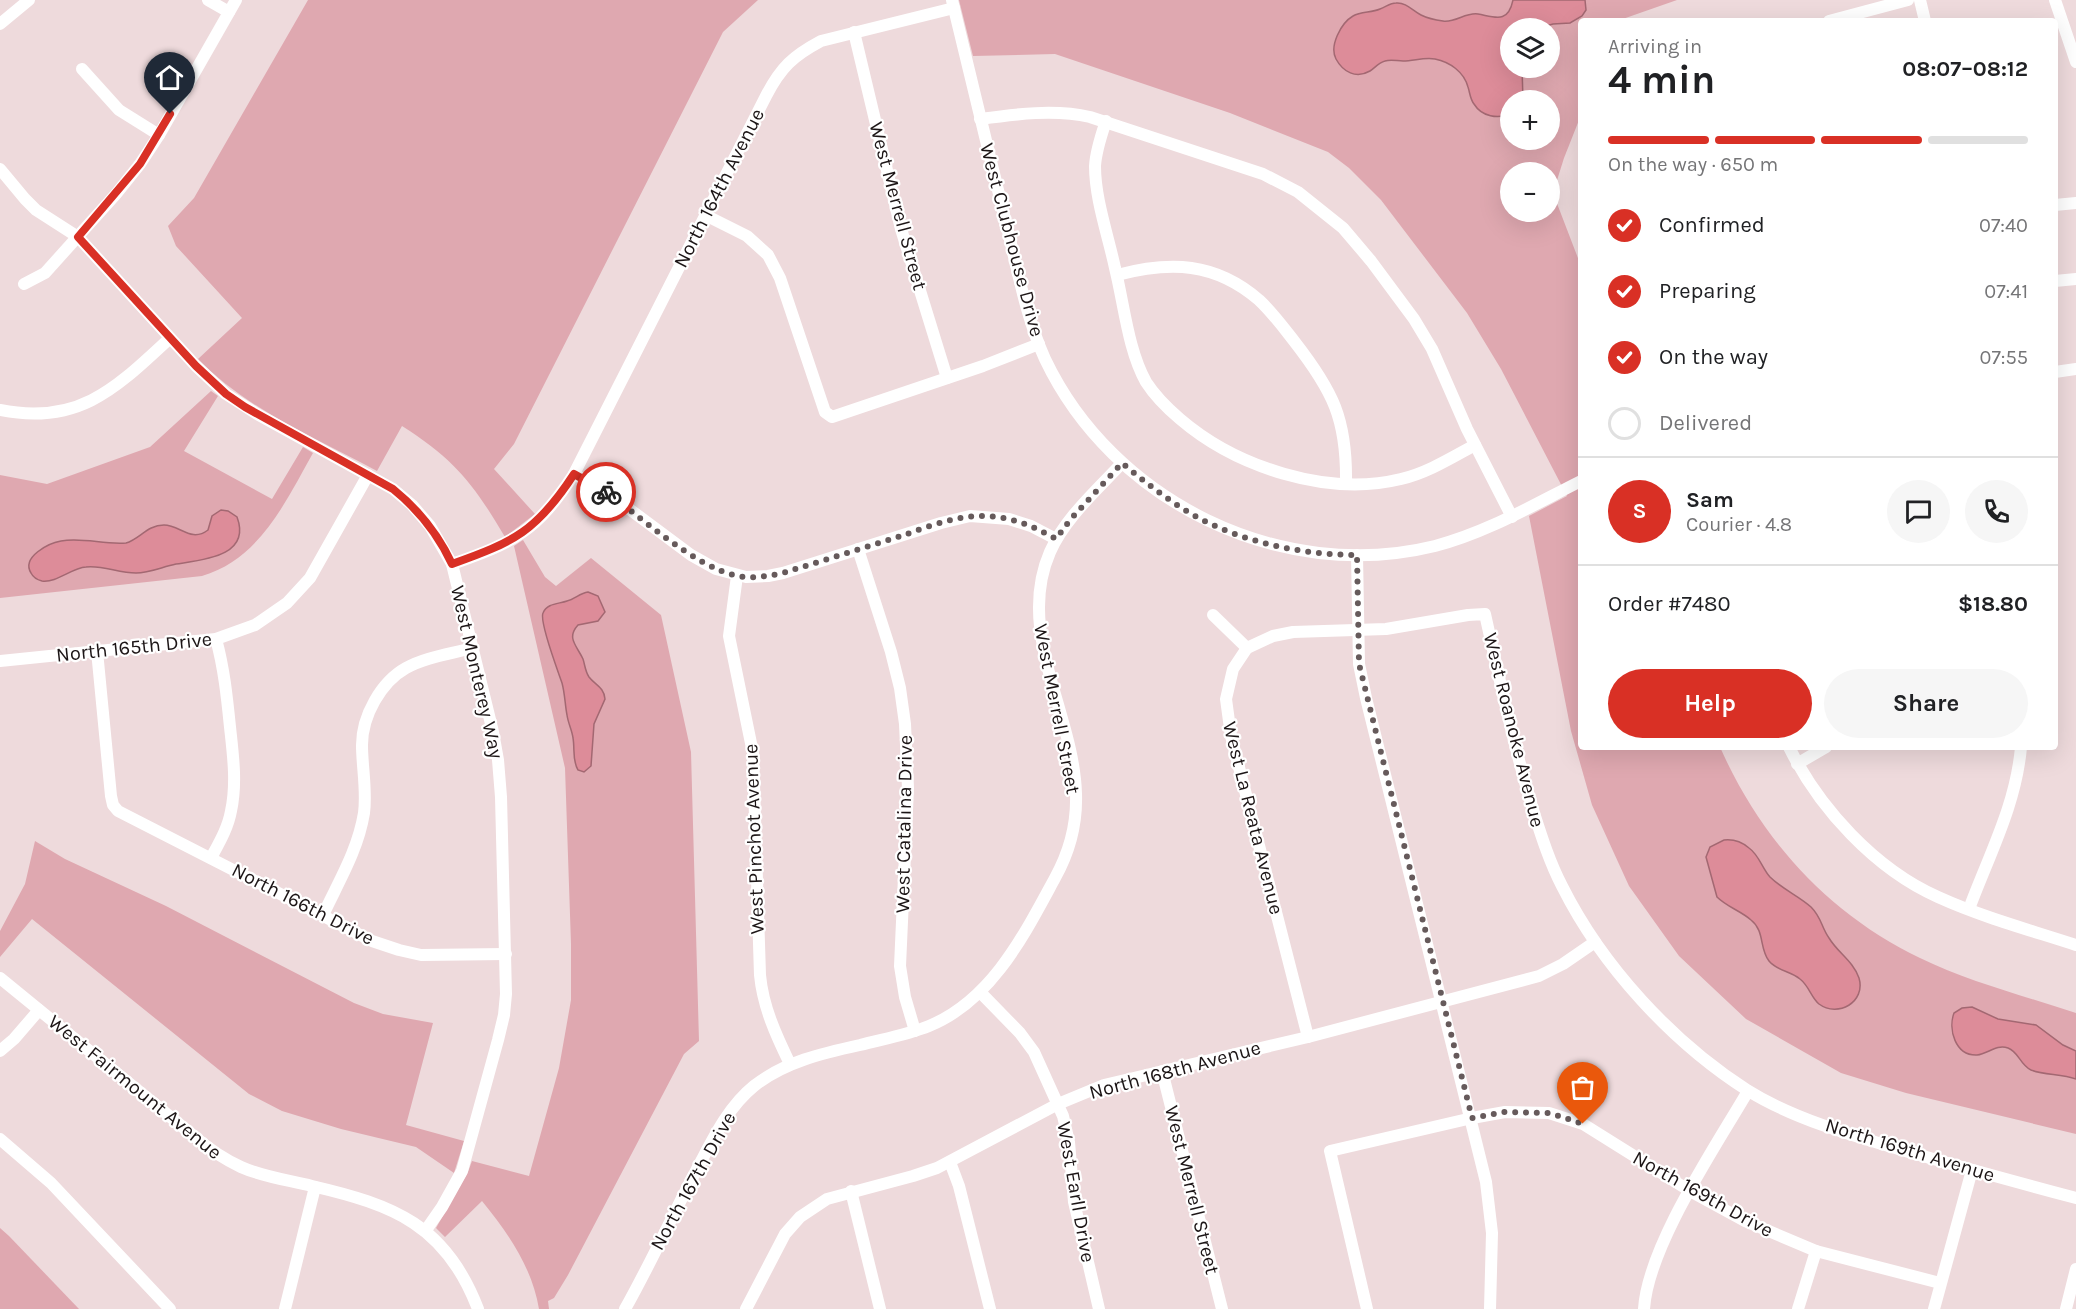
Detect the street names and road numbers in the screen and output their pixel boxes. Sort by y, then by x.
street label: North 164th Avenue [669,105,769,271]
street label: West Merrell Street [864,119,932,293]
street label: West Clubhouse Drive [975,141,1049,339]
street label: West Monterey Way [446,583,508,761]
street label: West Merrell Street [1029,622,1085,797]
street label: North 165th Drive [55,627,213,667]
street label: West Roanoke Avenue [1479,630,1549,830]
street label: West La Reata Avenue [1218,719,1288,917]
street label: West Catalina Drive [891,735,917,913]
street label: West Pinchot Avenue [739,743,769,935]
street label: North 166th Drive [228,858,378,950]
street label: West Fairmount Avenue [44,1010,226,1164]
street label: North 168th Avenue [1087,1036,1263,1104]
street label: West Merrell Street [1160,1103,1224,1277]
street label: North 167th Drive [645,1108,741,1254]
street label: North 169th Avenue [1822,1113,1998,1187]
street label: West Earll Drive [1052,1120,1100,1264]
street label: North 169th Drive [1629,1146,1777,1242]

